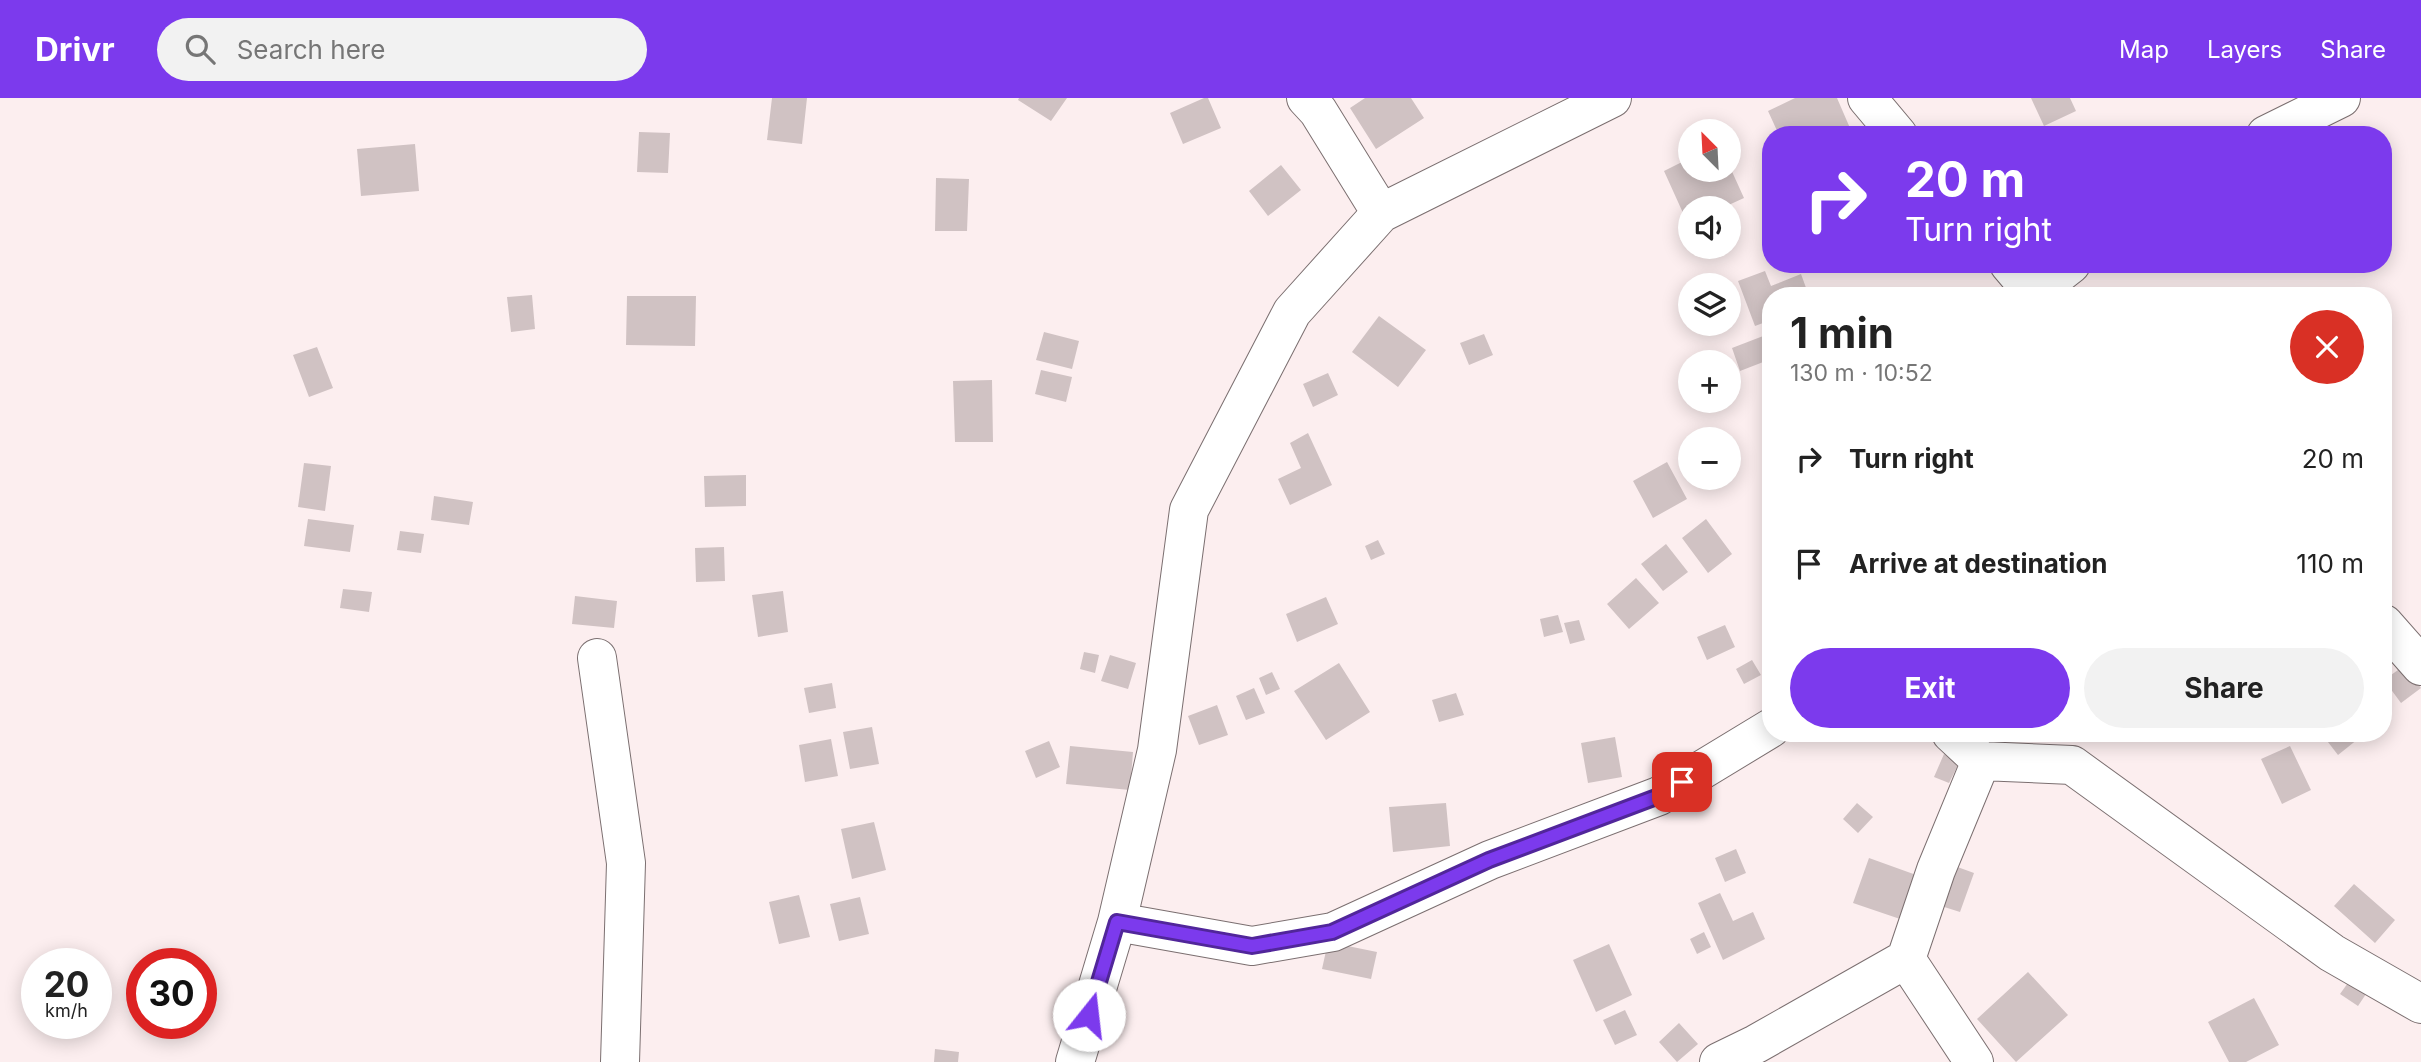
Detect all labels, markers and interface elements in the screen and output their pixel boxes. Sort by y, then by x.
search box [157,18,647,81]
text: Drivr [35,29,115,69]
icon: search [181,30,219,68]
text: Search here [237,34,385,65]
text: Map [2119,35,2169,64]
text: Layers [2207,35,2282,64]
text: Share [2320,35,2386,64]
north arrow [1678,119,1741,182]
map controls [1678,119,1741,490]
text: 20 m [1905,150,2025,209]
icon: right [1790,154,1881,245]
button: sound [1678,196,1741,259]
text: Turn right [1905,210,2052,249]
button: layers [1678,273,1741,336]
text: 1 min [1790,307,1894,358]
button: close [2290,310,2364,384]
button: + [1678,350,1741,413]
text: 130 m · 10:52 [1790,359,1933,387]
button: − [1678,427,1741,490]
icon: right [1790,440,1828,478]
text: Turn right [1849,443,1974,474]
text: 20 m [2302,443,2364,474]
icon: arrive [1790,545,1828,583]
text: Arrive at destination [1849,548,2108,579]
text: 110 m [2296,548,2364,579]
button: Exit [1790,648,2070,728]
button: Share [2084,648,2364,728]
pin [1652,752,1712,812]
icon: arrive [1663,763,1701,801]
speed limit sign: 30 [126,948,217,1039]
text: 20 [44,963,89,1005]
position arrow [1052,978,1126,1052]
text: km/h [45,1000,88,1021]

